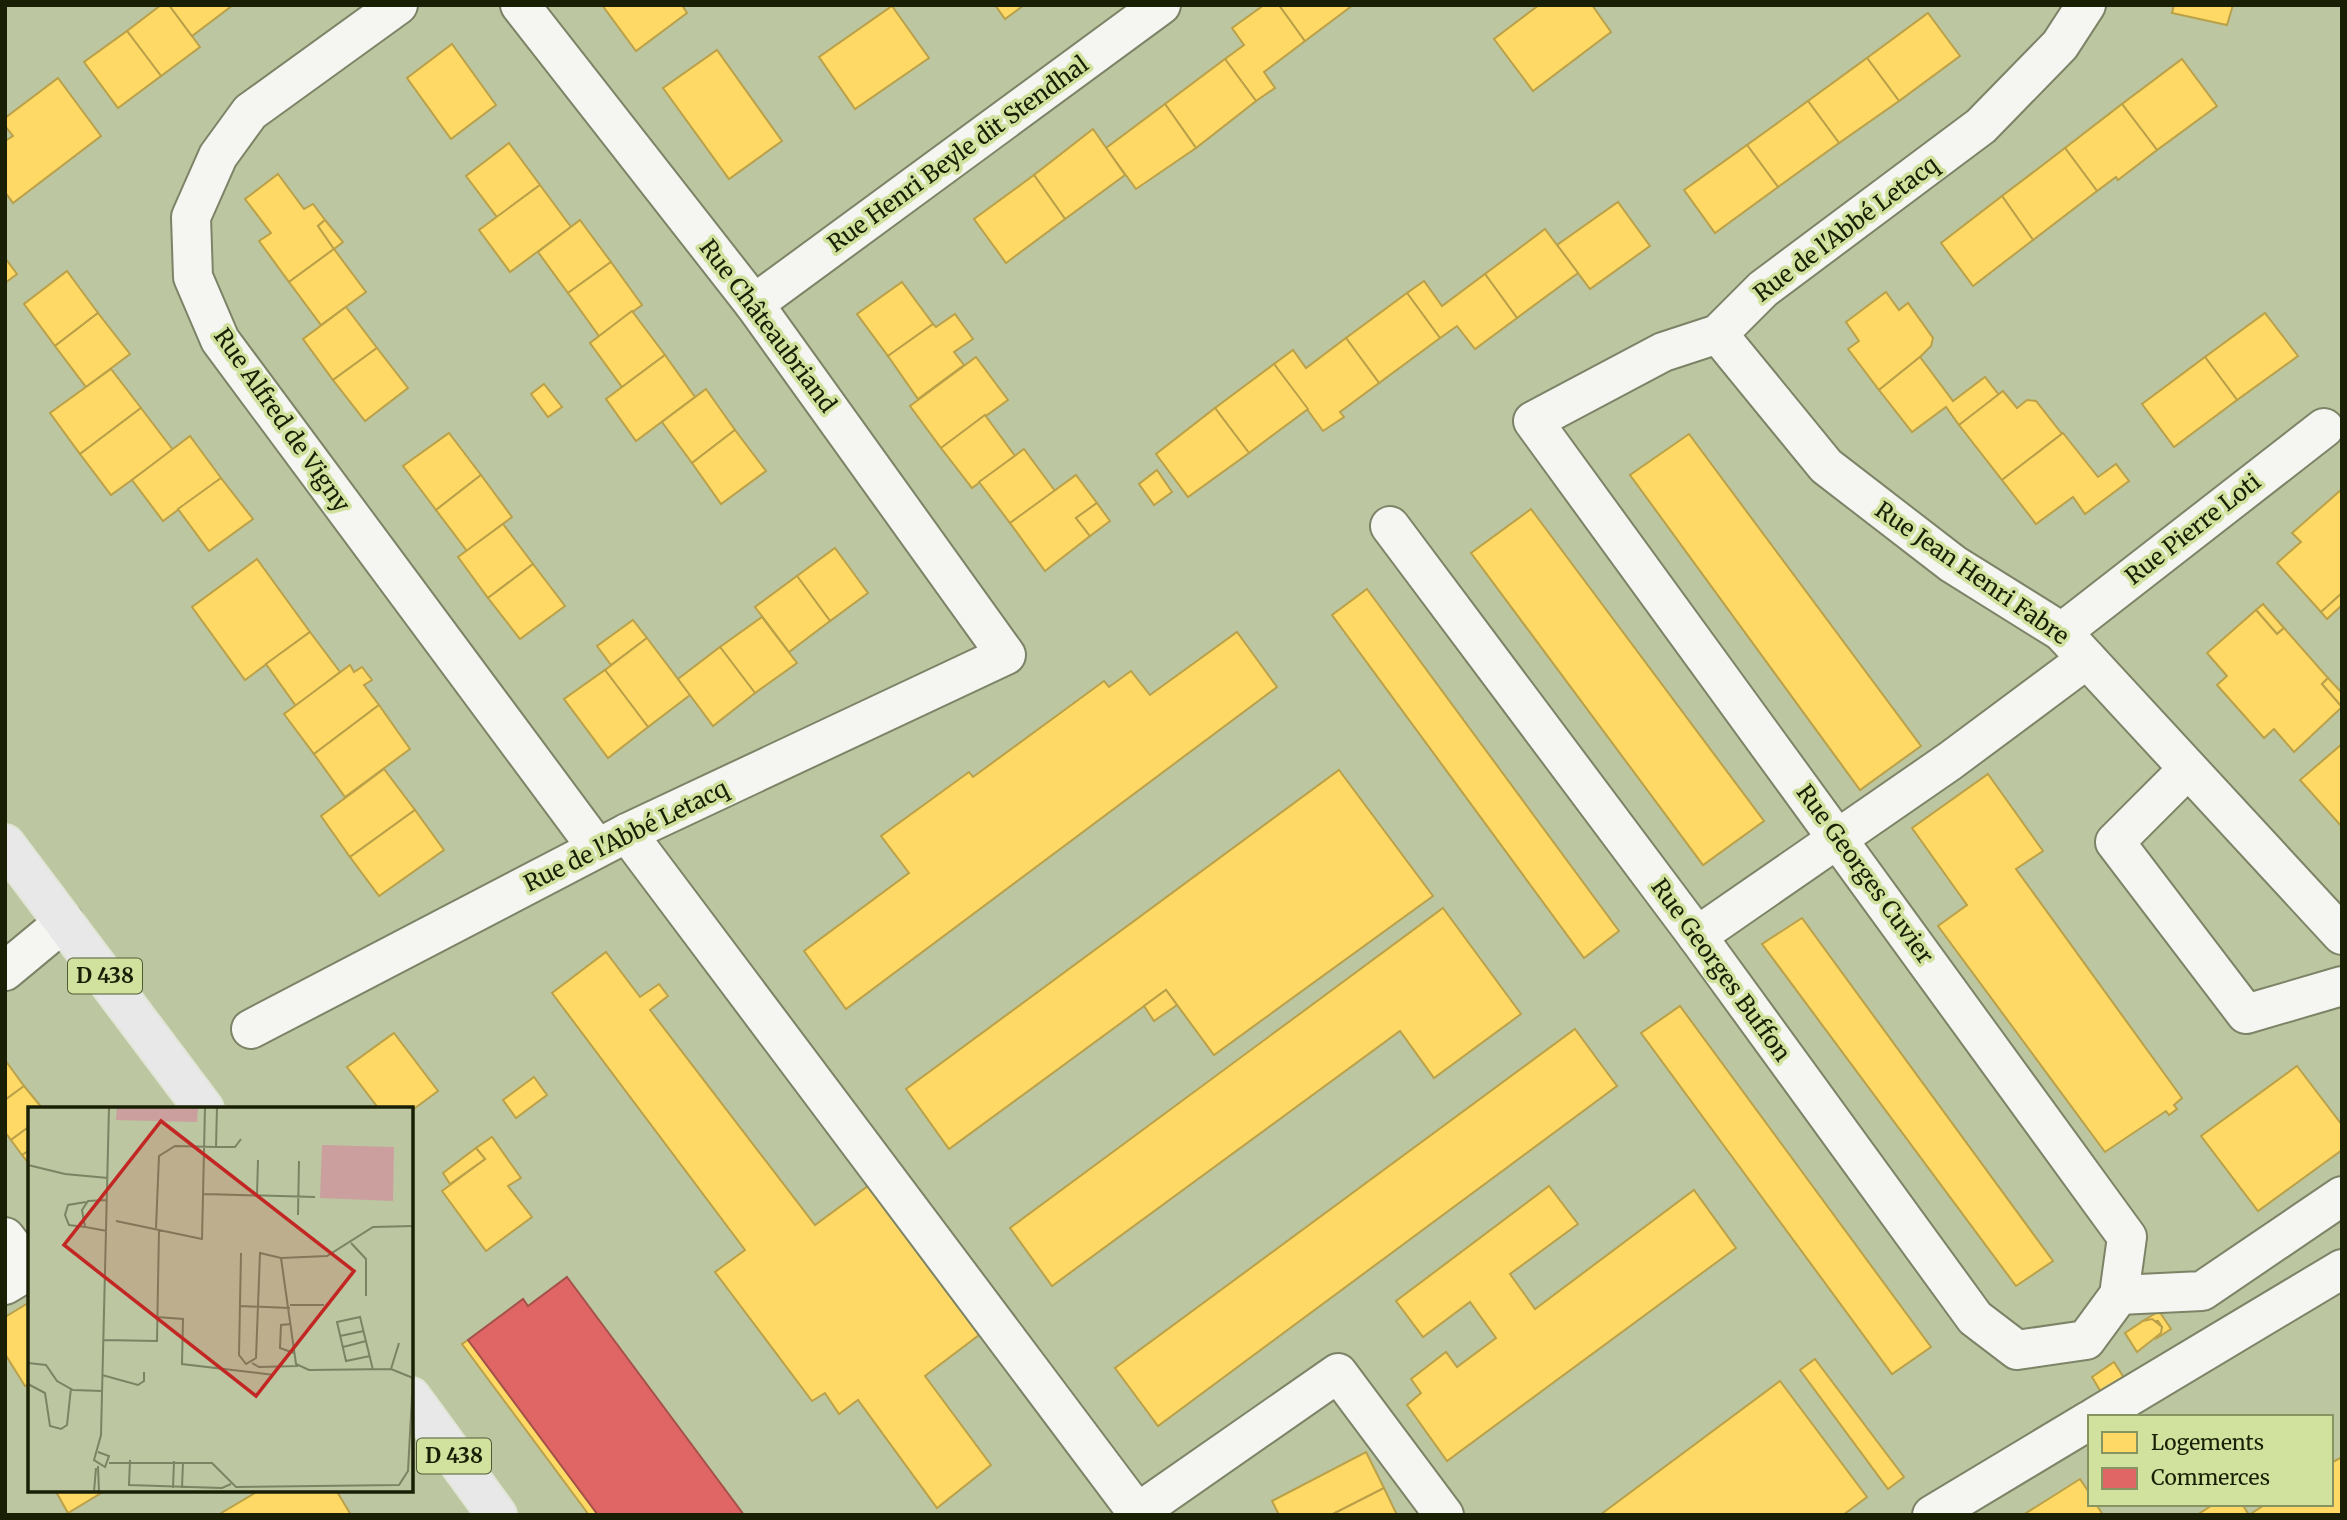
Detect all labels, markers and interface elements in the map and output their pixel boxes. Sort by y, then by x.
street label: Rue Henri Beyle dit Stendhal [822,49,1094,258]
street label: Rue de l'Abbé Letacq [1748,149,1944,307]
street label: Rue Châteaubriand [694,233,843,418]
street label: Rue Alfred de Vigny [208,322,357,518]
street label: Rue Pierre Loti [2119,467,2266,590]
street label: Rue Jean Henri Fabre [1870,495,2075,650]
street label: Rue de l'Abbé Letacq [519,773,733,898]
street label: Rue Georges Cuvier [1791,778,1940,969]
street label: Rue Georges Buffon [1645,873,1797,1067]
road number: D 438 [68,958,142,993]
inset map [28,1107,413,1492]
legend [2088,1415,2333,1506]
text: Logements [2151,1429,2264,1456]
road number: D 438 [417,1438,491,1474]
text: Commerces [2151,1464,2270,1491]

